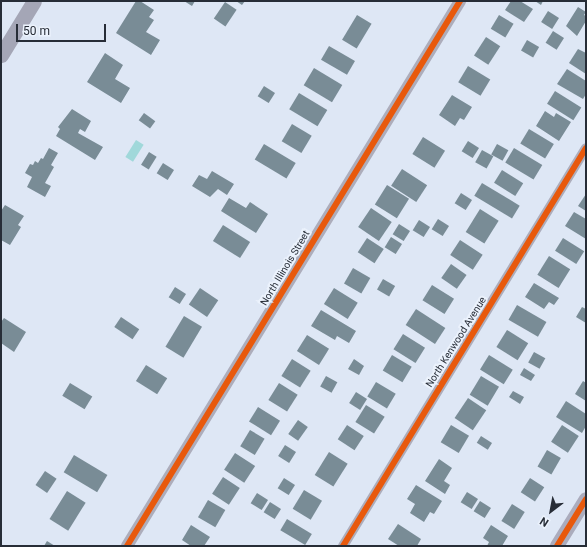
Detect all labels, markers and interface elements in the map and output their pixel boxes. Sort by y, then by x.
scale bar [18,16,108,42]
text: 50 m [23,24,50,38]
street label: North Illinois Street [258,228,312,308]
street label: North Kenwood Avenue [423,295,489,389]
north arrow [531,491,571,531]
text: N [538,514,551,529]

